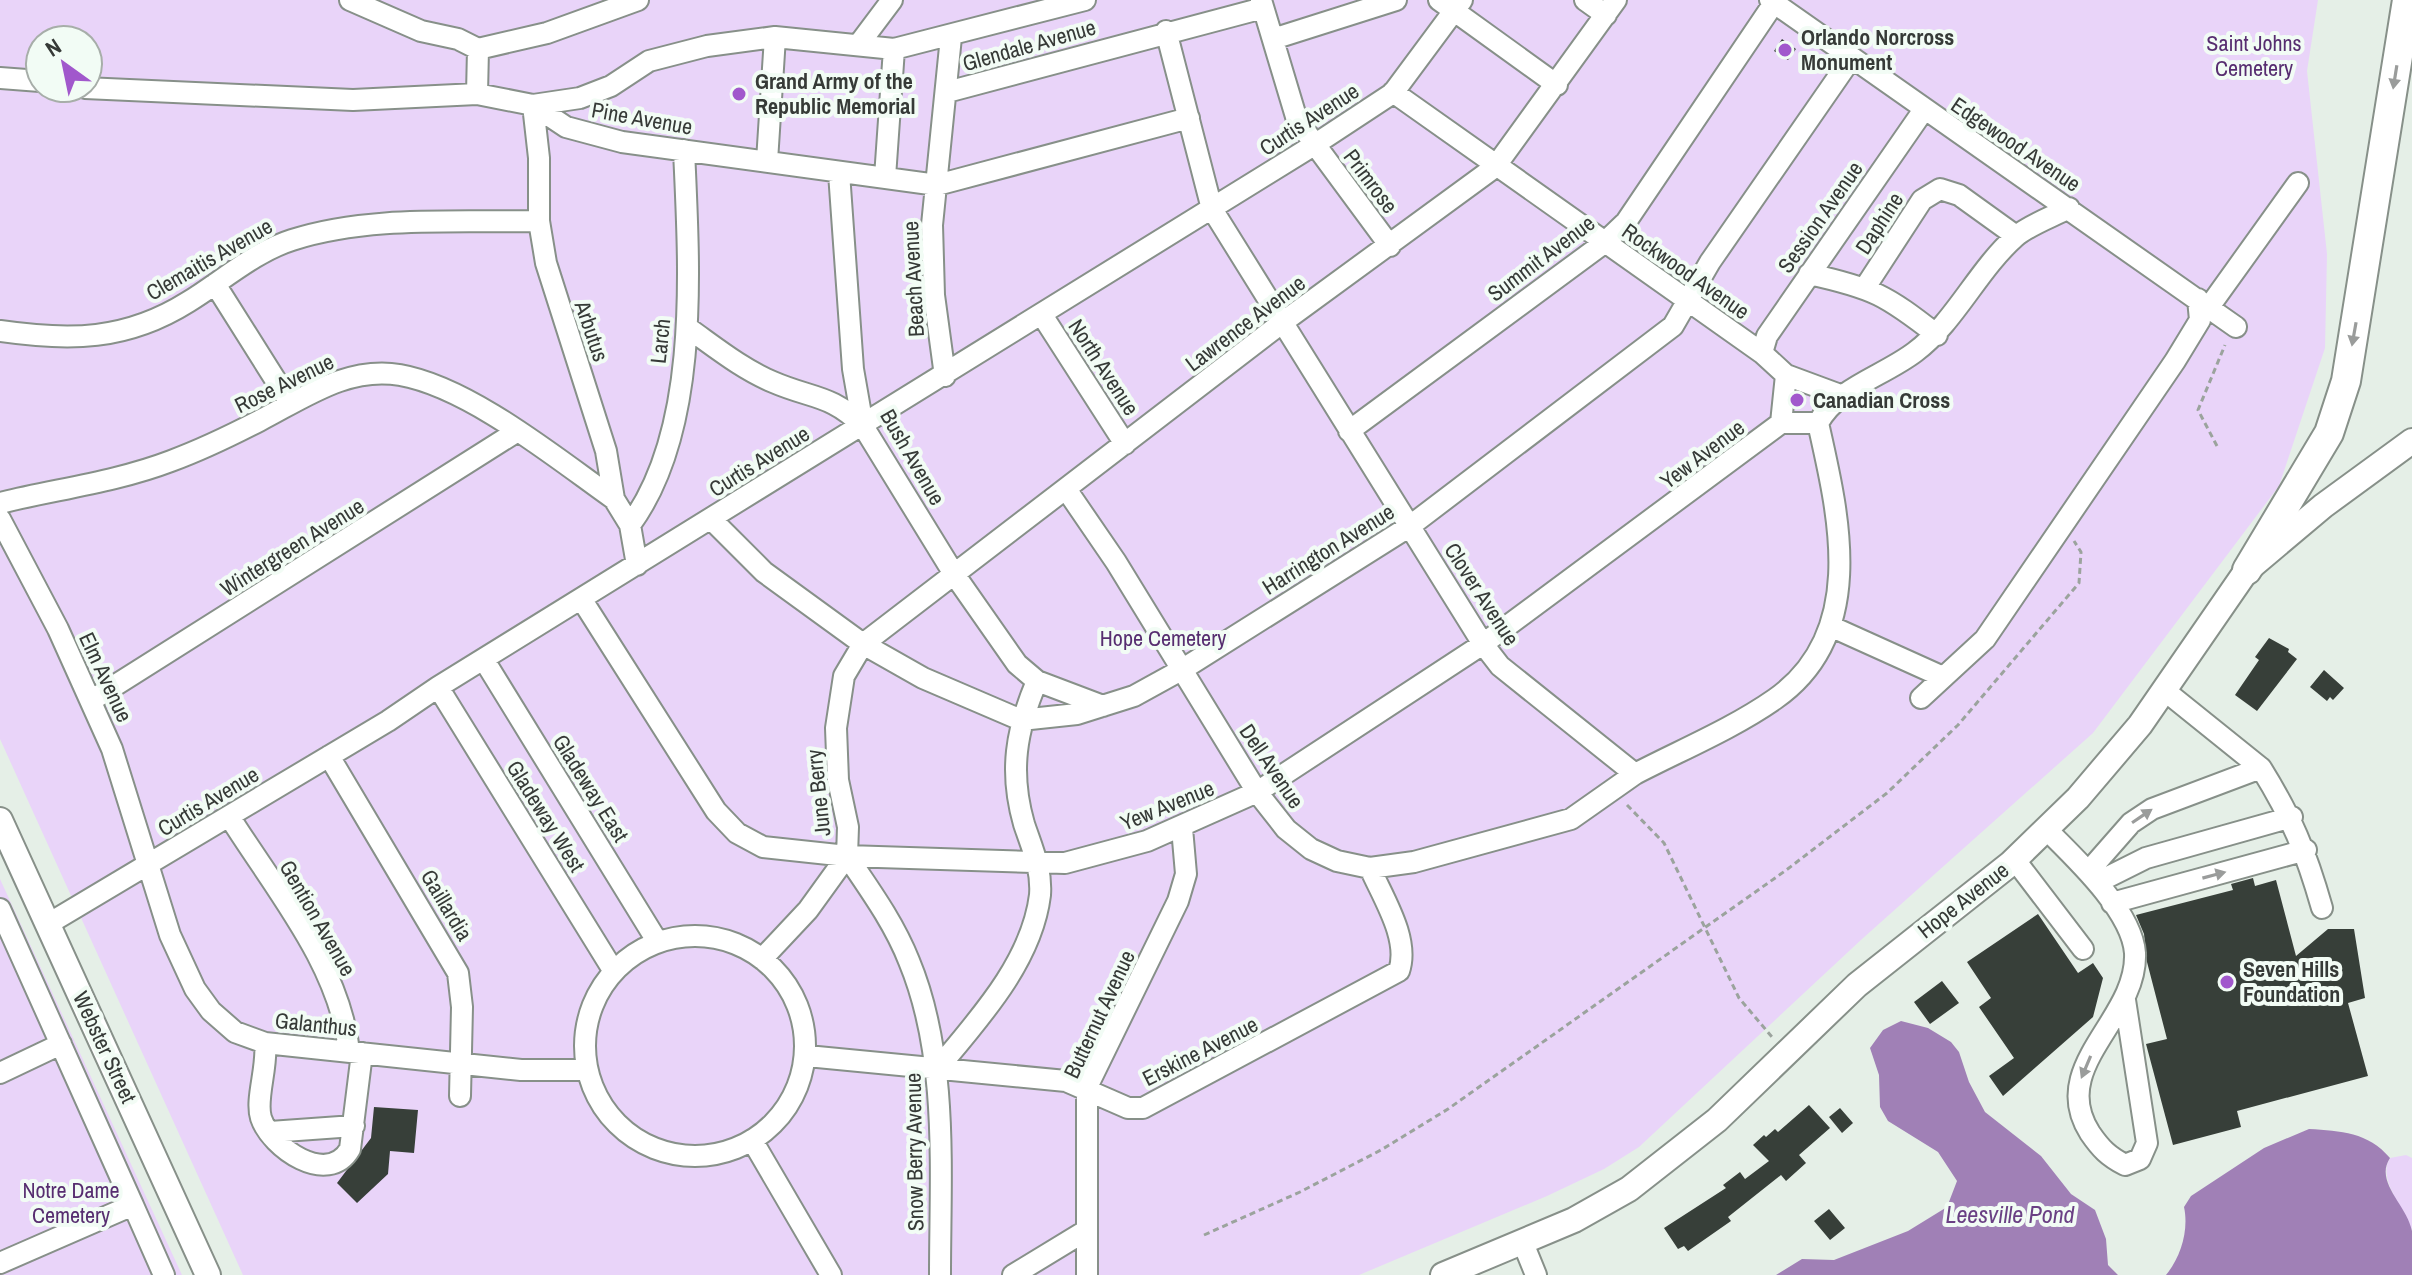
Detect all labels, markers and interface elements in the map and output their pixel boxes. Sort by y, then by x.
street label: Glendale Avenue [959,12,1099,78]
place label: Orlando Norcross Monument [1801,22,1954,77]
north arrow [24,24,104,104]
park label: Saint Johns Cemetery [2206,28,2302,83]
text: N [39,31,67,63]
marker: Orlando Norcross Monument [1776,41,1794,59]
one-way arrow [2388,65,2401,90]
place label: Grand Army of the Republic Memorial [755,66,915,121]
street label: Curtis Avenue [1253,76,1365,162]
marker: Grand Army of the Republic Memorial [730,85,748,103]
street label: Edgewood Avenue [1945,90,2087,198]
street label: Pine Avenue [589,94,695,142]
street label: Primrose [1337,143,1405,219]
street label: Session Avenue [1770,155,1870,279]
street label: Daphine [1848,186,1910,260]
street label: Summit Avenue [1481,208,1601,308]
street label: Clemaitis Avenue [140,211,278,307]
street label: Rockwood Avenue [1616,216,1756,326]
street label: Beach Avenue [895,220,931,338]
street label: Lawrence Avenue [1179,268,1311,378]
street label: Arbutus [567,296,616,365]
street label: North Avenue [1062,313,1146,421]
street label: Larch [643,317,677,365]
one-way arrow [2348,322,2360,347]
street label: Rose Avenue [229,346,339,420]
place label: Canadian Cross [1813,385,1950,415]
marker: Canadian Cross [1788,391,1806,409]
street label: Bush Avenue [874,404,952,510]
street label: Yew Avenue [1654,412,1750,496]
street label: Curtis Avenue [703,418,815,504]
street label: Wintergreen Avenue [214,491,370,603]
street label: Harrington Avenue [1256,496,1400,602]
street label: Clover Avenue [1438,537,1526,651]
park label: Hope Cemetery [1100,623,1226,653]
street label: Elm Avenue [72,627,140,727]
street label: Dell Avenue [1233,718,1311,814]
street label: Gladeway East [546,729,636,847]
street label: June Berry [799,748,837,838]
street label: Gladeway West [500,755,592,877]
street label: Curtis Avenue [152,759,264,843]
street label: Yew Avenue [1116,773,1218,837]
one-way arrow [2131,809,2153,824]
street label: Gention Avenue [273,855,363,981]
street label: Hope Avenue [1911,855,2015,945]
street label: Gaillardia [414,864,480,946]
one-way arrow [2203,868,2227,881]
street label: Butternut Avenue [1056,945,1142,1083]
place label: Seven Hills Foundation [2243,954,2340,1009]
marker: Seven Hills Foundation [2218,973,2236,991]
street label: Webster Street [66,986,144,1108]
street label: Galanthus [274,1005,358,1043]
street label: Erskine Avenue [1137,1009,1263,1093]
one-way arrow [2079,1055,2092,1078]
street label: Snow Berry Avenue [898,1073,930,1231]
park label: Notre Dame Cemetery [22,1175,120,1230]
water label: Leesville Pond [1945,1198,2076,1230]

